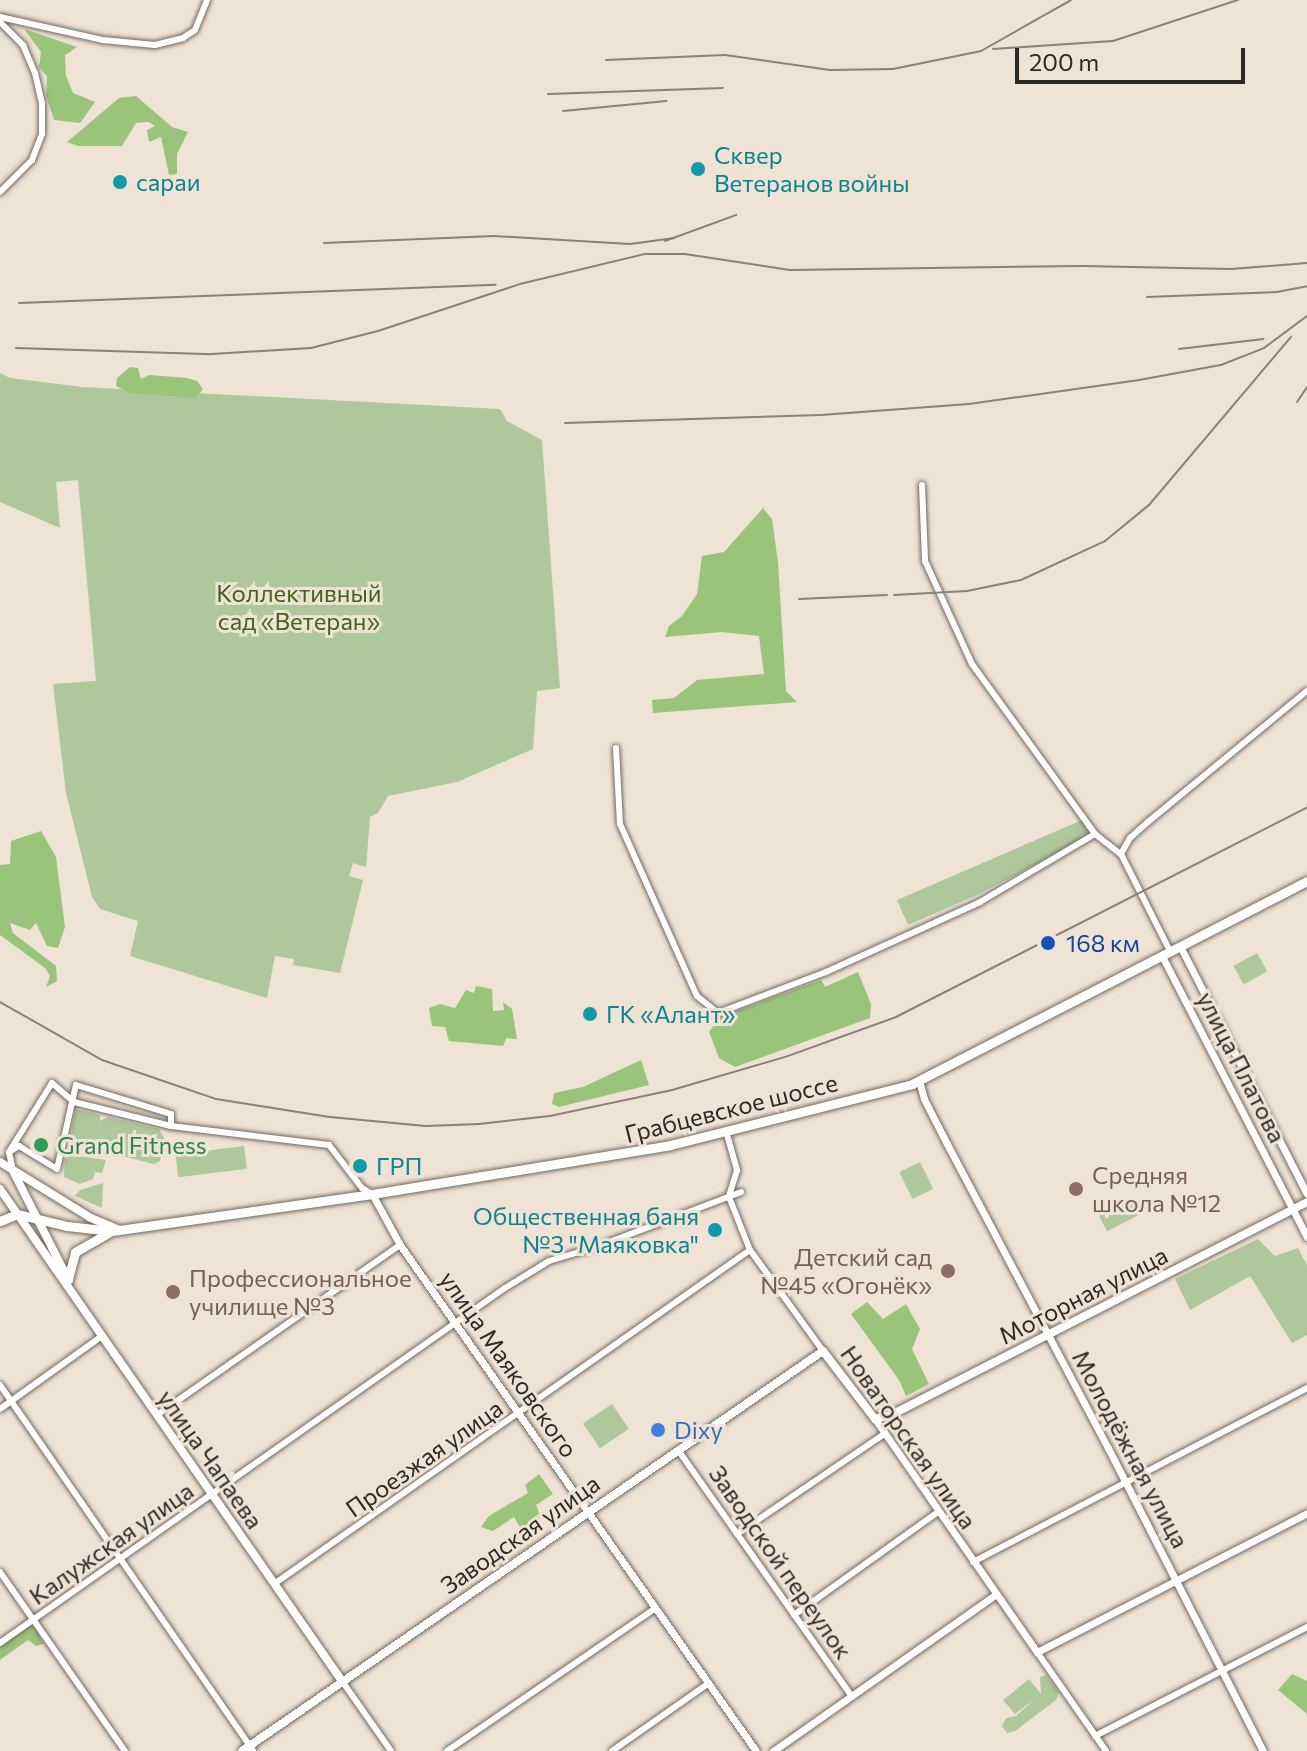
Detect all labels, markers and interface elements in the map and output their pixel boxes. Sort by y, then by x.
scale bar [1019,32,1249,82]
text: 200 m [1029,47,1099,76]
place label: Сквер Ветеранов войны [714,141,910,197]
marker: Сквер Ветеранов войны [689,160,707,178]
place label: сараи [136,168,201,196]
marker: сараи [111,173,129,191]
park label: Коллективный сад «Ветеран» [216,579,382,635]
place label: 168 км [1066,929,1140,957]
marker: 168 км [1037,932,1059,954]
street label: улица Платова [1192,987,1292,1147]
place label: ГК «Алант» [606,1000,735,1028]
marker: ГК «Алант» [581,1005,599,1023]
street label: Грабцевское шоссе [622,1068,840,1148]
place label: Grand Fitness [57,1131,207,1159]
marker: Grand Fitness [32,1136,50,1154]
place label: ГРП [376,1152,423,1180]
marker: ГРП [351,1157,369,1175]
place label: Средняя школа №12 [1092,1161,1221,1217]
marker: Средняя школа №12 [1067,1180,1085,1198]
place label: Общественная баня №3 "Маяковка" [473,1202,699,1258]
marker: Общественная баня №3 "Маяковка" [706,1221,724,1239]
street label: Моторная улица [994,1240,1172,1350]
place label: Детский сад №45 «Огонёк» [760,1243,932,1299]
marker: Детский сад №45 «Огонёк» [939,1262,957,1280]
place label: Профессиональное училище №3 [189,1264,412,1320]
street label: улица Маяковского [434,1265,584,1463]
marker: Профессиональное училище №3 [164,1283,182,1301]
street label: Новаторская улица [835,1340,983,1534]
street label: Молодёжная улица [1067,1345,1195,1553]
street label: улица Чапаева [153,1384,269,1534]
street label: Проезжая улица [340,1393,508,1523]
place label: Dixy [674,1416,723,1444]
marker: Dixy [649,1421,667,1439]
street label: Заводской переулок [703,1460,859,1664]
street label: Заводская улица [435,1469,605,1599]
street label: Калужская улица [24,1476,198,1610]

